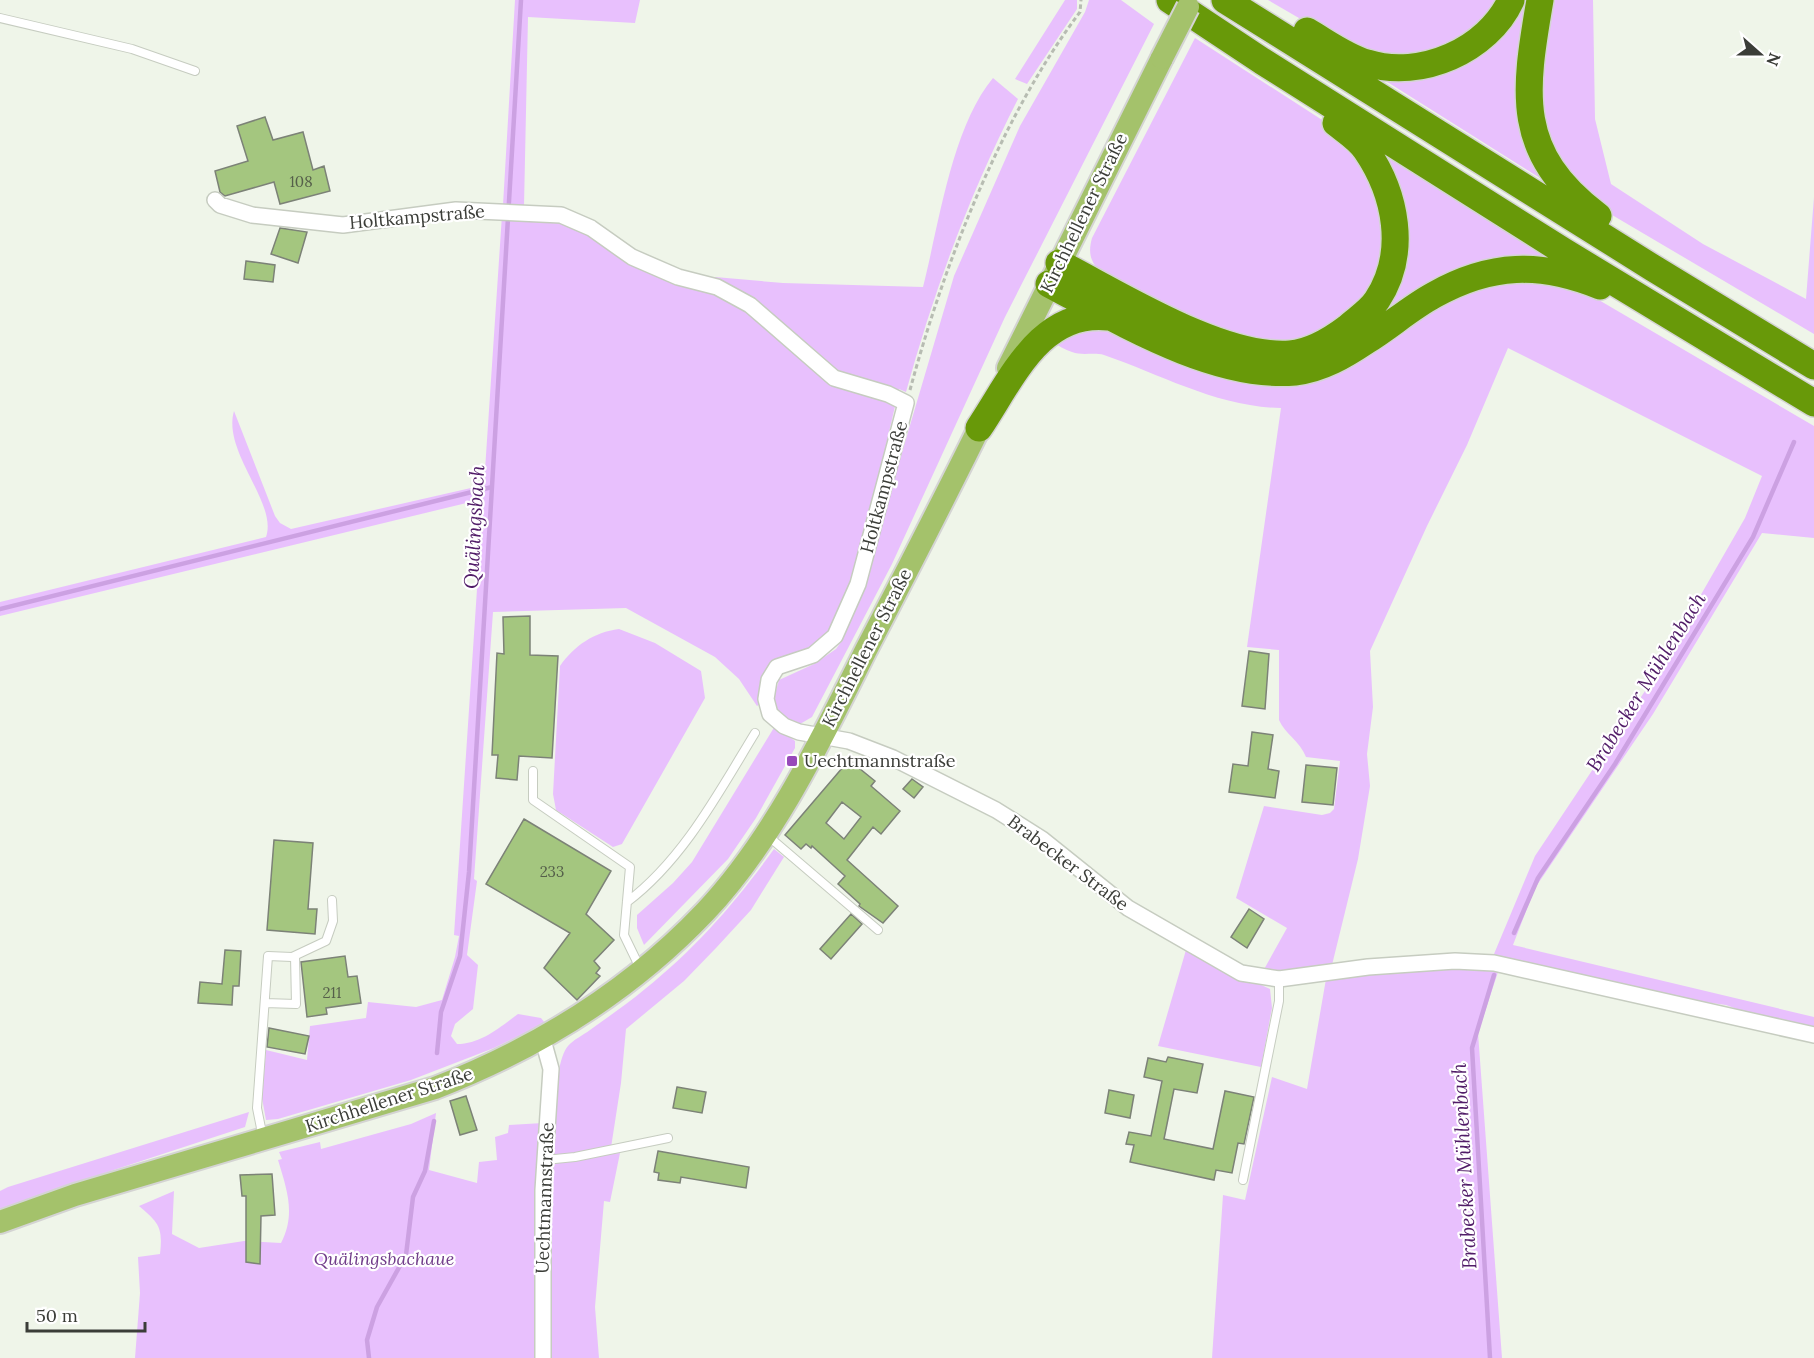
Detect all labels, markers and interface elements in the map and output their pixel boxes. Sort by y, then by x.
north arrow [1730,24,1790,84]
text: N [1762,50,1786,69]
street label: Kirchhellener Straße [1035,129,1132,296]
house number: 108 [289,172,313,191]
street label: Holtkampstraße [348,199,486,234]
street label: Holtkampstraße [855,418,912,556]
water label: Quälingsbach [458,464,489,590]
street label: Kirchhellener Straße [817,564,917,731]
water label: Brabecker Mühlenbach [1580,587,1711,776]
place label: Uechtmannstraße [804,749,956,772]
marker: Uechtmannstraße [785,754,799,768]
street label: Brabecker Straße [1003,810,1134,916]
house number: 233 [540,862,564,881]
house number: 211 [323,983,341,1002]
street label: Kirchhellener Straße [302,1062,476,1137]
water label: Brabecker Mühlenbach [1446,1062,1481,1270]
street label: Uechtmannstraße [530,1122,559,1274]
park label: Quälingsbachaue [314,1247,454,1270]
scale bar [27,1295,146,1333]
text: 50 m [36,1304,78,1327]

